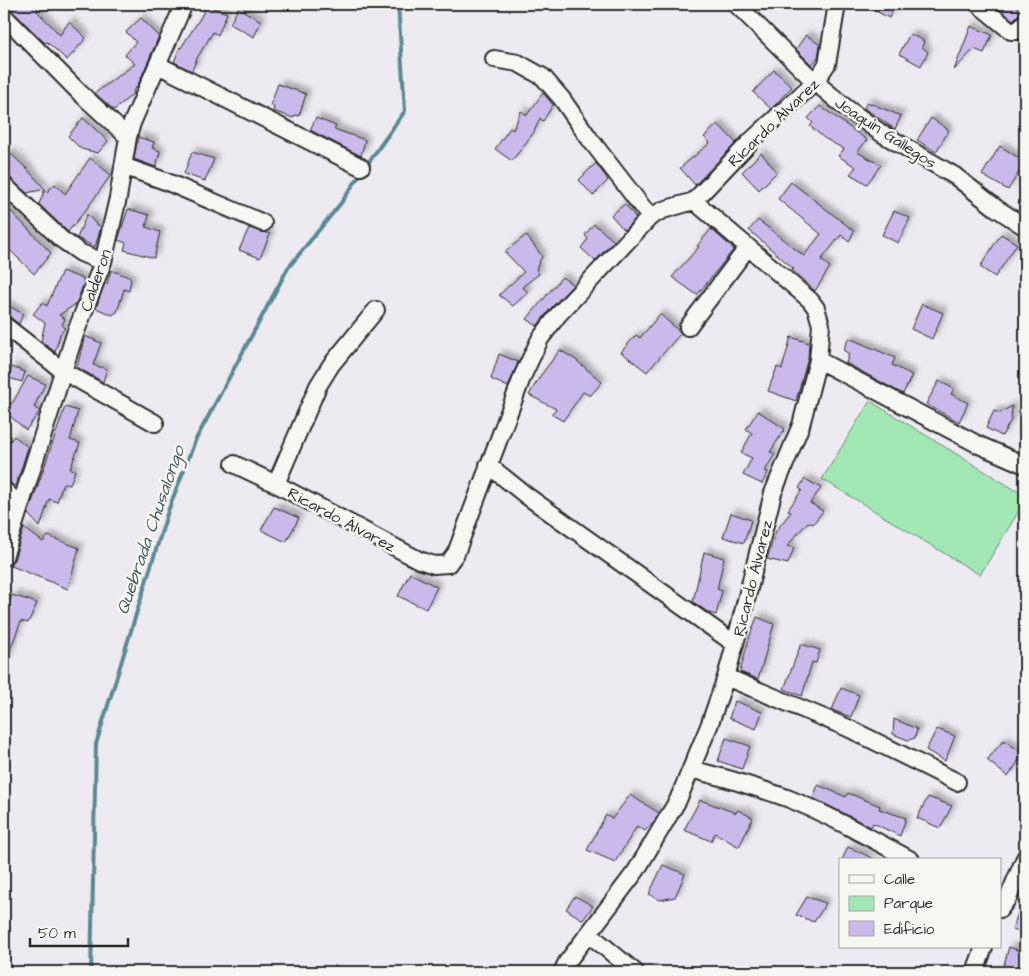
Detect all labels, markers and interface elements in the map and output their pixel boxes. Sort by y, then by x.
street label: Ricardo Álvarez [723,73,824,172]
street label: Joaquin Gallegos [830,92,940,175]
street label: Calderon [75,246,117,314]
water label: Quebrada Chusalongo [110,441,193,618]
street label: Ricardo Álvarez [284,482,399,558]
street label: Ricardo Álvarez [728,518,778,639]
legend [839,858,1002,948]
text: Calle [884,869,915,890]
text: Parque [884,893,933,914]
scale bar [30,916,128,948]
text: Edificio [884,919,935,940]
text: 50 m [38,923,76,944]

